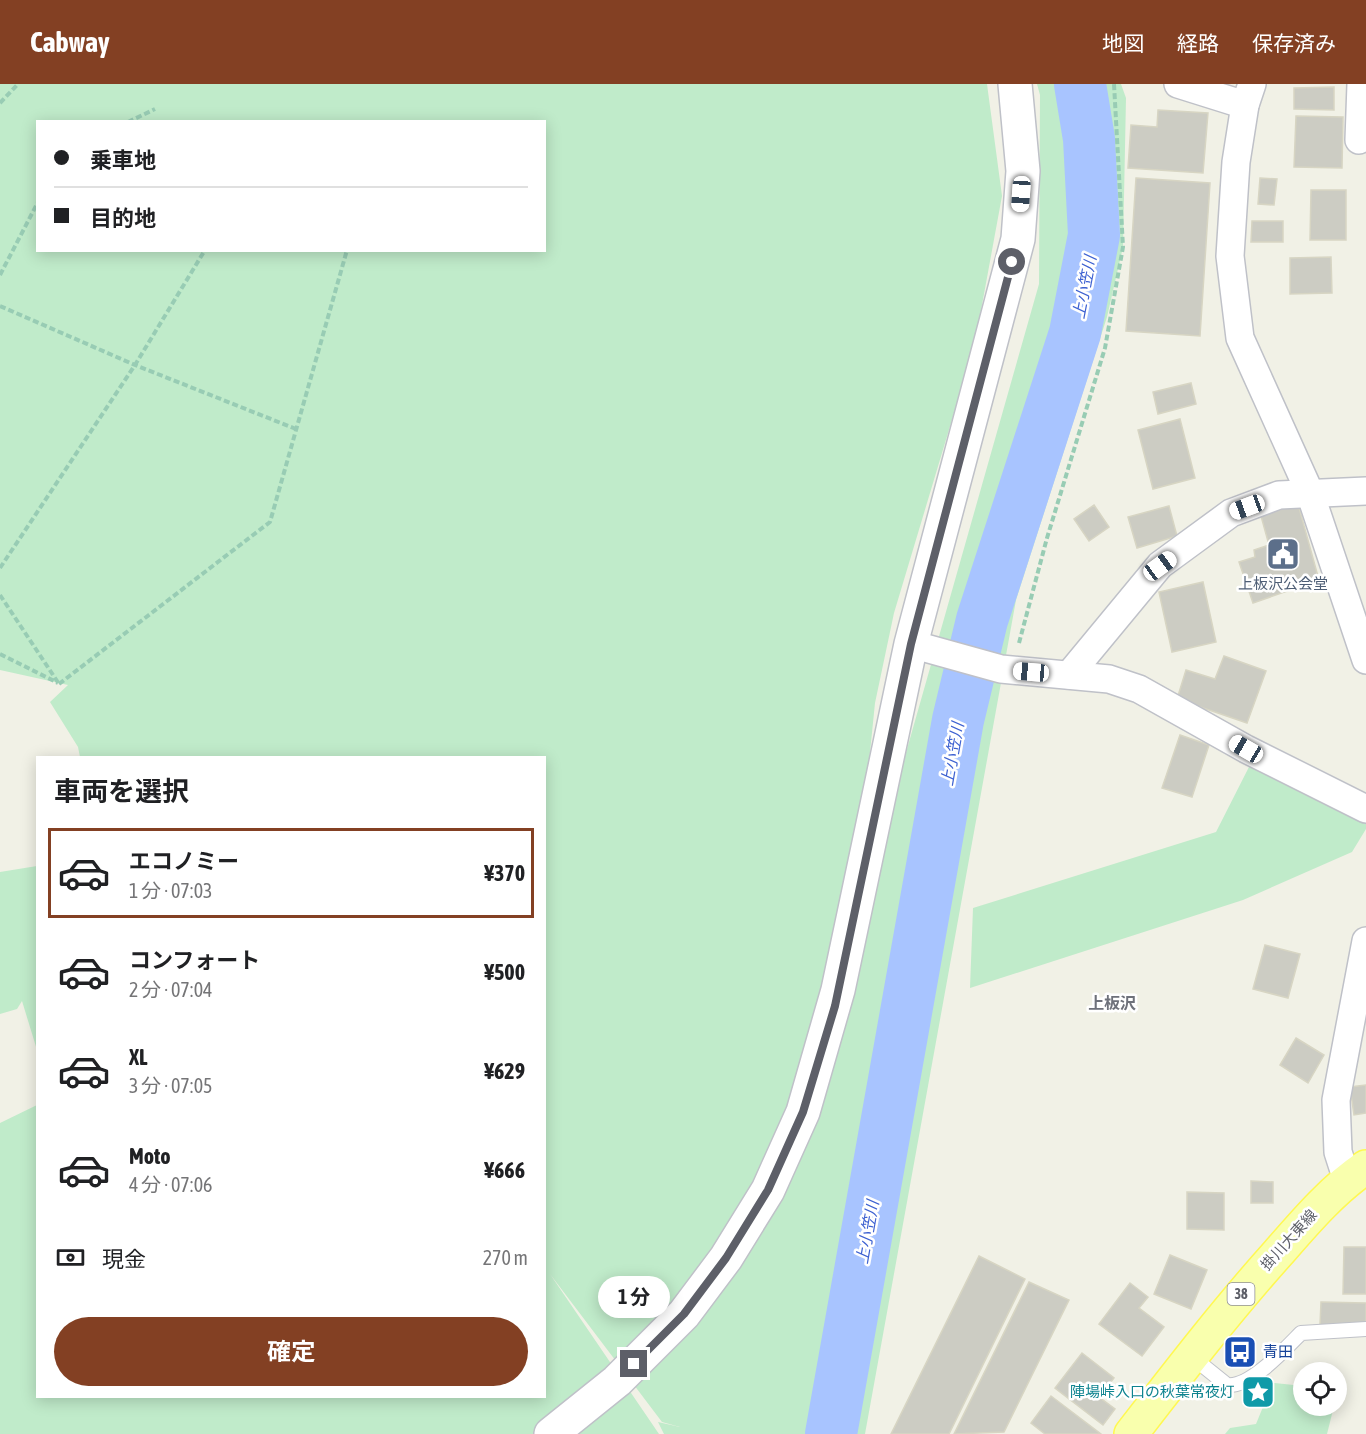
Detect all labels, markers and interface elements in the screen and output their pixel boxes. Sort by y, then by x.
text: Cabway [30,26,110,58]
text: 地図 [1102,31,1144,55]
text: 経路 [1177,31,1219,55]
text: 保存済み [1252,31,1336,55]
text: 乗車地 [90,147,156,173]
car [1011,175,1031,213]
text: 目的地 [90,205,156,231]
route start [998,248,1025,275]
water label: 上小笠川 [1069,252,1099,320]
car [1227,492,1267,522]
public building icon: 上板沢公会堂 [1265,536,1301,572]
car [1140,548,1180,584]
place label: 上板沢公会堂 [1238,575,1328,592]
car [1012,661,1050,683]
water label: 上小笠川 [938,719,967,787]
car [1226,732,1266,766]
text: 車両を選択 [54,776,189,807]
icon: car [57,846,111,900]
text: エコノミー [129,848,239,874]
text: ¥370 [484,860,525,886]
text: 1 分 · 07:03 [129,879,212,902]
icon: car [57,945,111,999]
text: コンフォート [129,947,260,973]
text: ¥500 [484,959,525,985]
text: 2 分 · 07:04 [129,978,212,1001]
district label: 上板沢 [1088,994,1136,1012]
icon: car [57,1044,111,1098]
text: XL [129,1044,147,1070]
text: ¥629 [484,1058,525,1084]
text: 3 分 · 07:05 [129,1074,212,1097]
icon: car [57,1143,111,1197]
text: Moto [129,1143,171,1169]
text: ¥666 [484,1157,525,1183]
text: 4 分 · 07:06 [129,1173,212,1196]
water label: 上小笠川 [853,1197,882,1265]
street label: 掛川大東線 [1257,1206,1320,1273]
icon: cash [54,1241,87,1274]
text: 現金 [102,1246,146,1272]
text: 270 m [483,1246,528,1269]
callout: 1 分 [598,1277,670,1319]
road number: 38 [1228,1283,1254,1305]
text: 1 分 [618,1285,650,1308]
button: 確定 [54,1317,528,1386]
bus stop icon: 青田 [1222,1334,1258,1370]
place label: 青田 [1263,1343,1293,1360]
route end [620,1350,647,1377]
map controls [1293,1362,1347,1416]
button: locate [1293,1362,1347,1416]
place icon: 陣場峠入口の秋葉常夜灯 [1240,1374,1276,1410]
place label: 陣場峠入口の秋葉常夜灯 [1070,1383,1235,1400]

